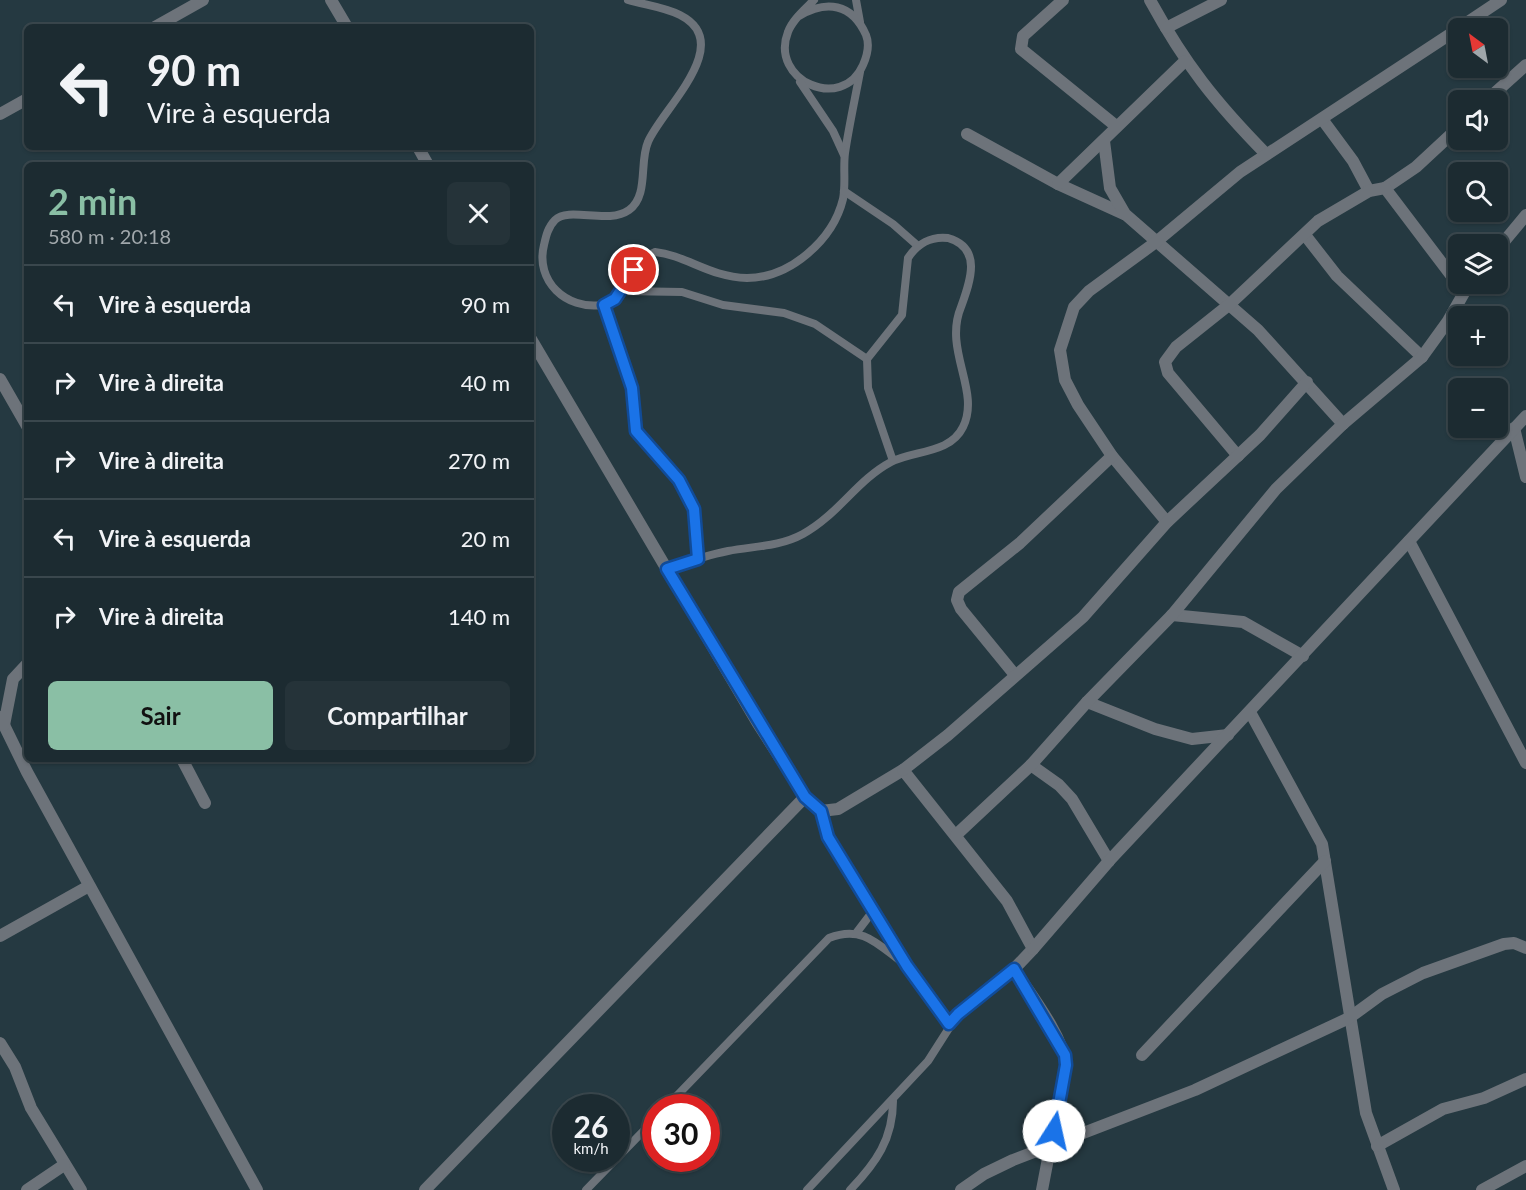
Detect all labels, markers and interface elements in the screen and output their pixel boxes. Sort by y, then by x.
north arrow [1448,18,1508,78]
map controls [1448,18,1508,438]
text: 90 m [147,45,241,95]
icon: left [48,48,126,126]
button: sound [1448,90,1508,150]
text: Vire à esquerda [147,96,331,129]
button: search [1448,162,1508,222]
text: 2 min [48,179,137,223]
button: close [447,182,510,245]
text: 580 m · 20:18 [48,224,171,248]
button: layers [1448,234,1508,294]
pin [608,244,659,295]
icon: arrive [617,253,650,286]
icon: left [48,288,81,321]
text: Vire à esquerda [99,291,251,318]
text: 90 m [461,291,510,318]
button: + [1448,306,1508,366]
icon: right [48,366,81,399]
text: Vire à direita [99,369,224,396]
text: 40 m [461,369,510,396]
button: − [1448,378,1508,438]
icon: right [48,444,81,477]
text: Vire à direita [99,447,224,474]
text: 270 m [448,447,510,474]
icon: left [48,522,81,555]
text: Vire à esquerda [99,525,251,552]
text: 20 m [461,525,510,552]
icon: right [48,600,81,633]
text: Vire à direita [99,603,224,630]
text: 140 m [448,603,510,630]
button: Sair [48,681,273,750]
button: Compartilhar [285,681,510,750]
speed limit sign: 30 [642,1094,720,1172]
position arrow [1022,1099,1086,1163]
text: 26 [574,1108,608,1144]
text: km/h [573,1139,609,1157]

